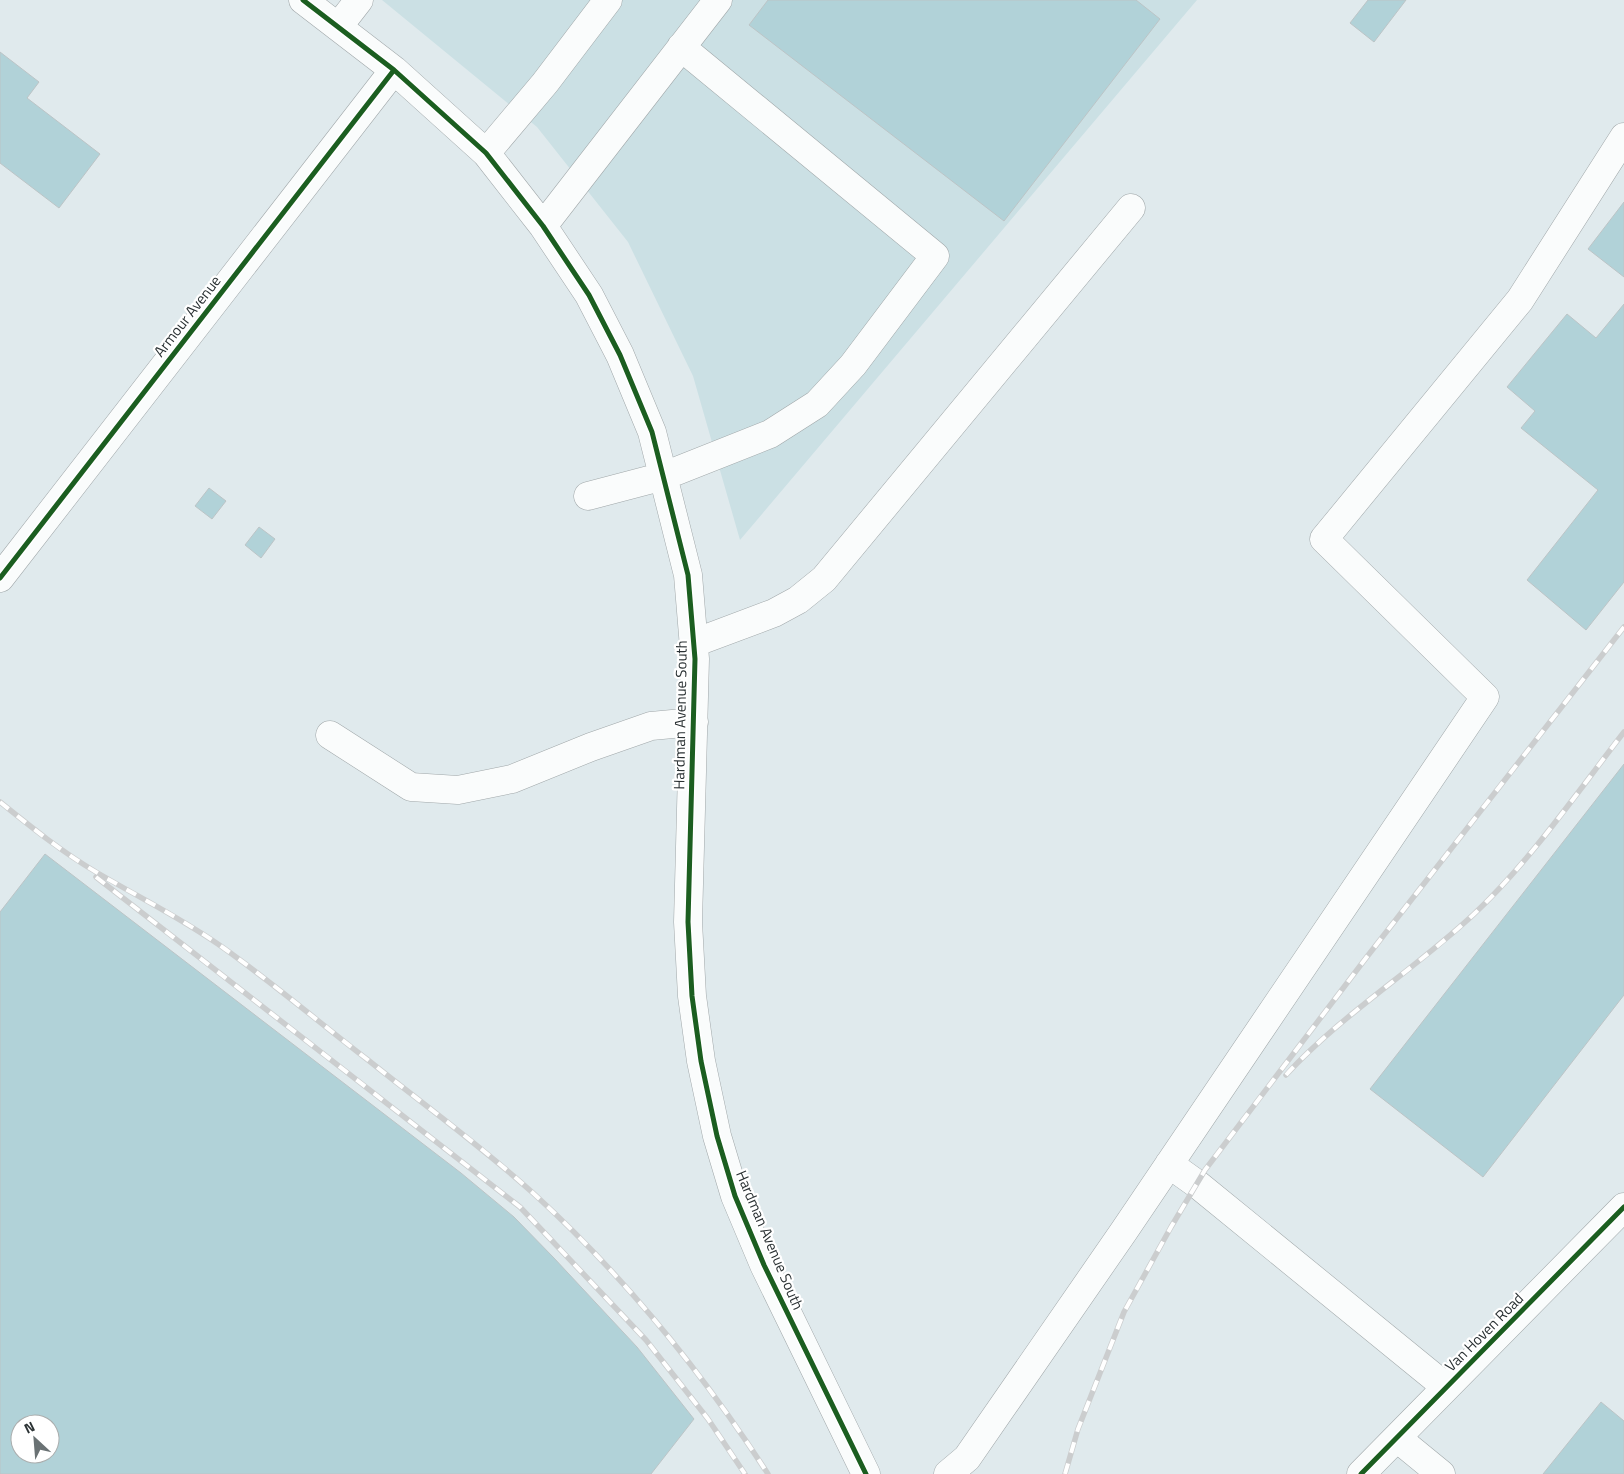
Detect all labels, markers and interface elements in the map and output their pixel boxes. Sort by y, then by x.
street label: Armour Avenue [148,270,226,362]
street label: Hardman Avenue South [667,640,693,790]
street label: Hardman Avenue South [730,1167,810,1313]
street label: Van Hoven Road [1439,1287,1529,1377]
north arrow [10,1414,60,1464]
text: N [20,1415,38,1438]

